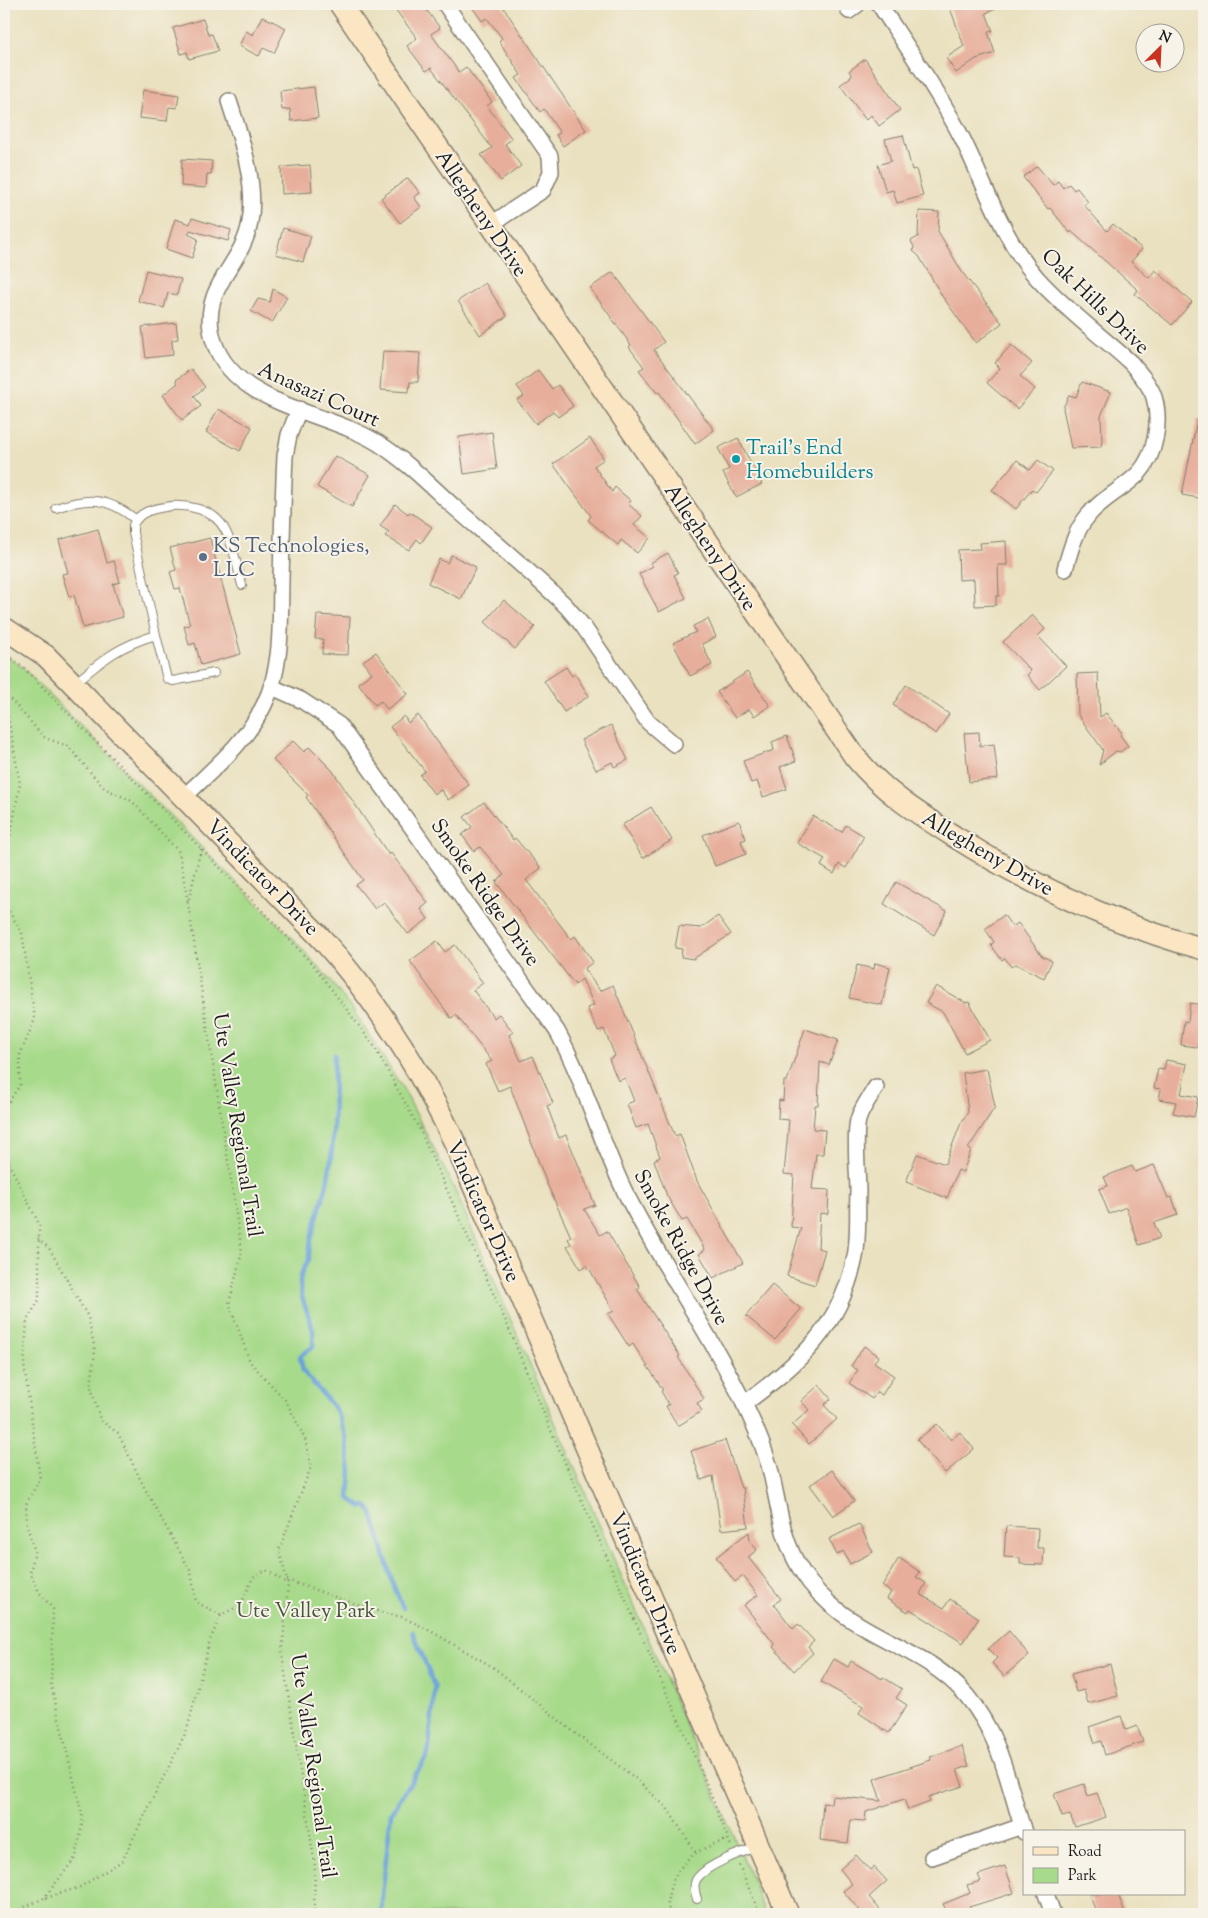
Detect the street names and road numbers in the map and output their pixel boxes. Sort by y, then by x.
street label: Allegheny Drive [427,144,534,284]
street label: Oak Hills Drive [1033,243,1156,362]
street label: Anasazi Court [253,356,384,436]
street label: Allegheny Drive [656,478,763,618]
street label: Allegheny Drive [916,805,1058,905]
street label: Vindicator Drive [198,813,325,944]
street label: Smoke Ridge Drive [422,813,547,973]
street label: Ute Valley Regional Trail [203,1011,269,1240]
street label: Vindicator Drive [438,1136,527,1287]
street label: Smoke Ridge Drive [625,1165,736,1331]
street label: Vindicator Drive [601,1508,688,1660]
street label: Ute Valley Regional Trail [281,1652,343,1881]

